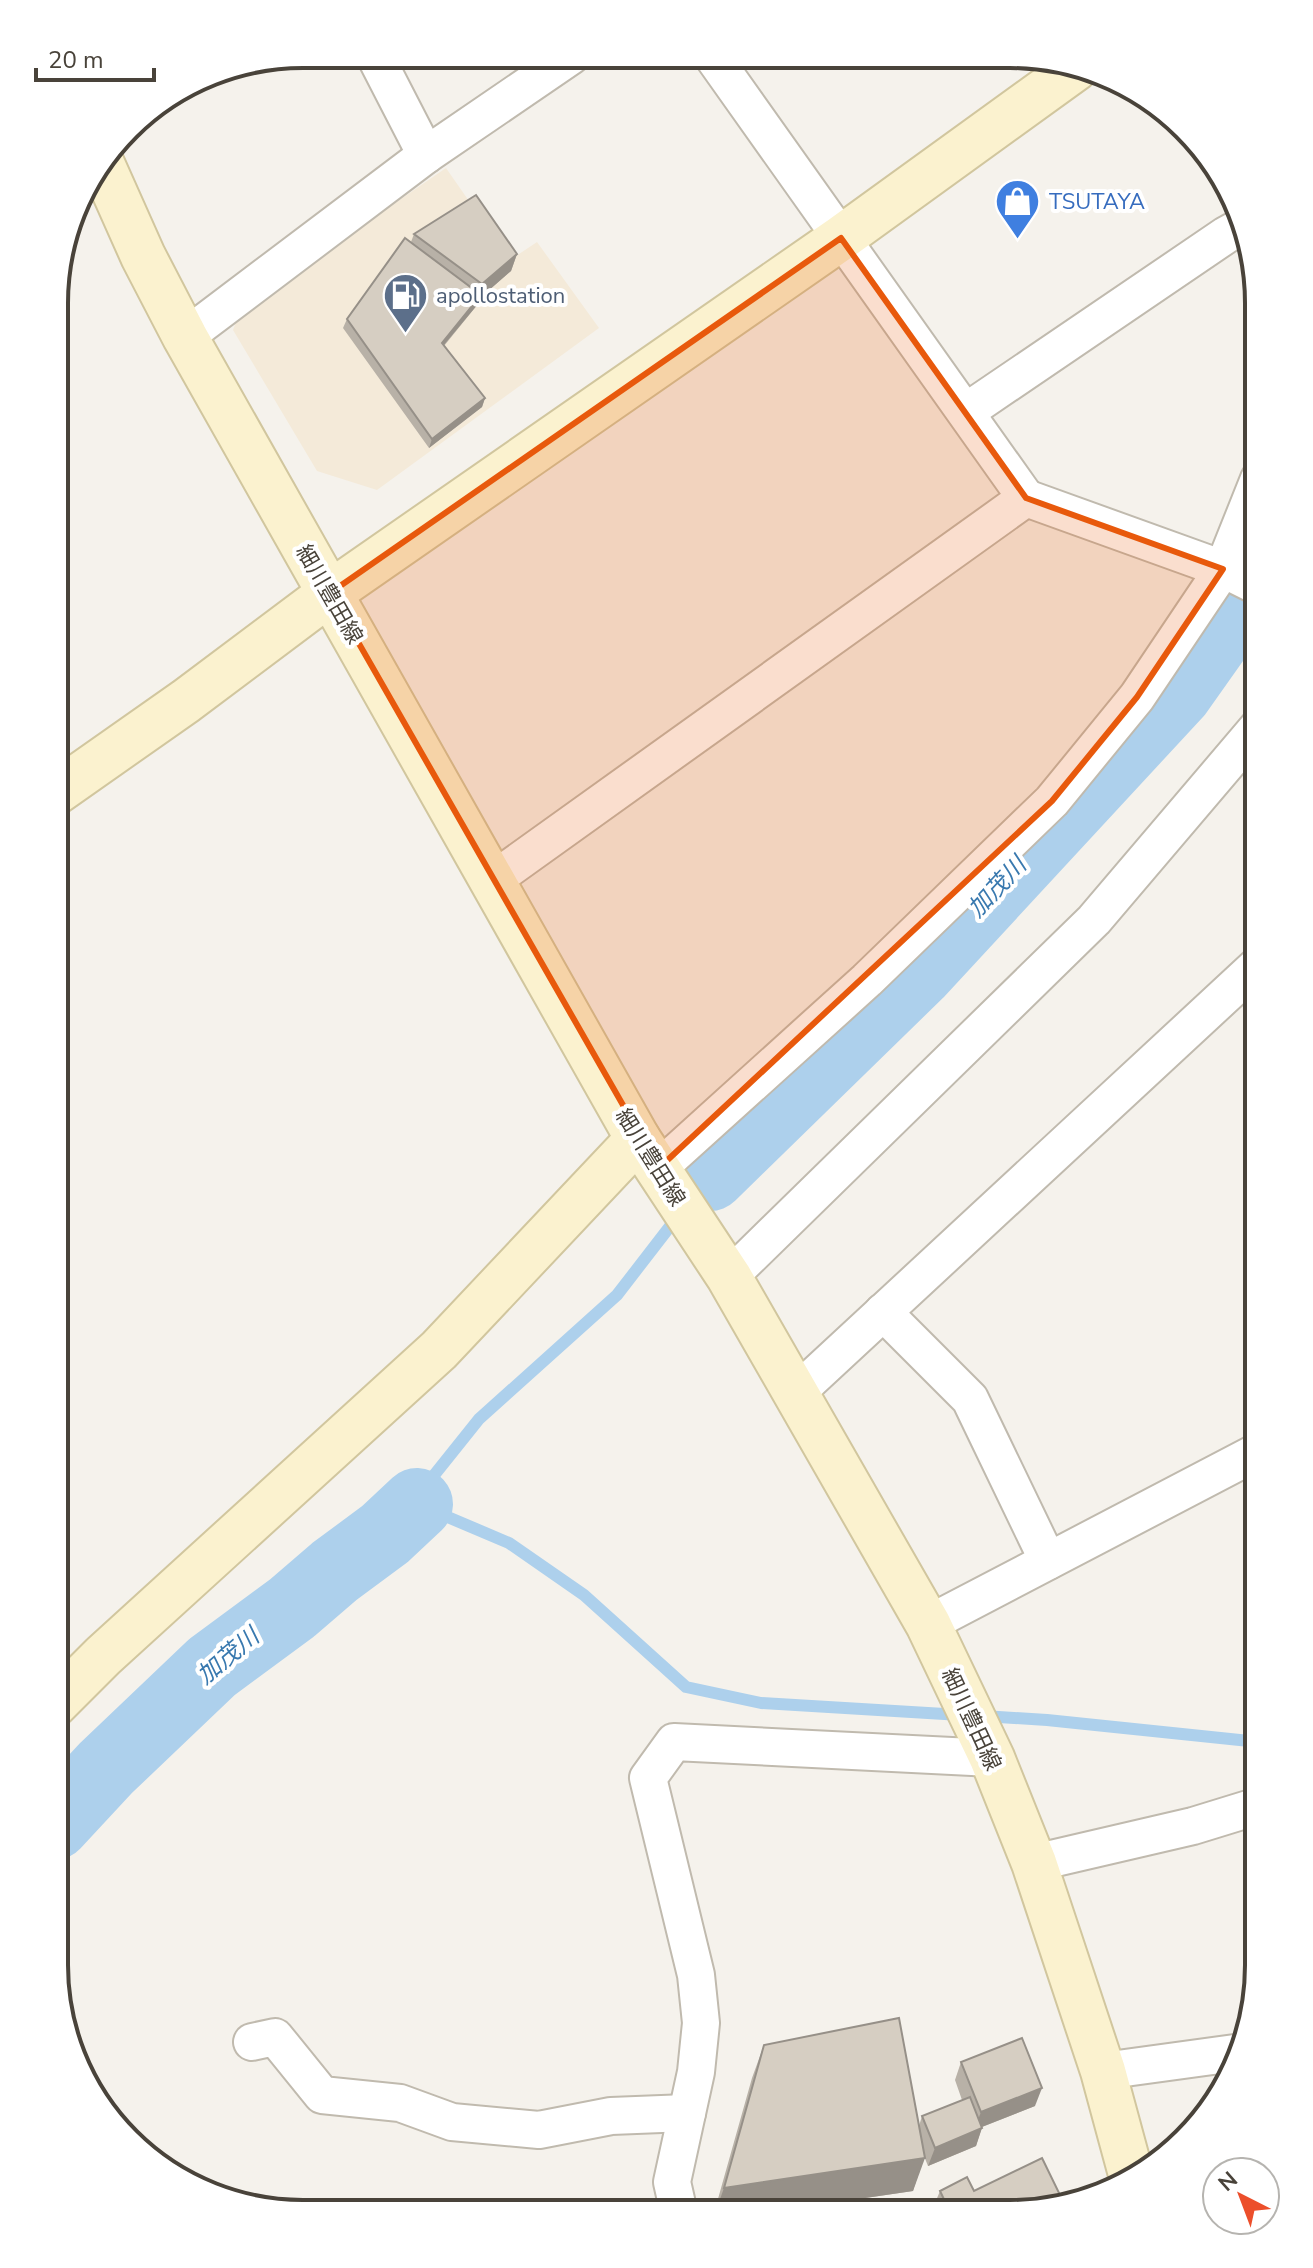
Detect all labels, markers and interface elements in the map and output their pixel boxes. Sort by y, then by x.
scale bar [36,32,154,82]
text: 20 m [48,44,104,76]
shop icon: TSUTAYA [994,177,1042,240]
place label: TSUTAYA [1049,187,1145,217]
fuel station icon: apollostation [381,271,429,334]
place label: apollostation [436,281,565,311]
street label: 細川豊田線 [289,539,370,650]
water label: 加茂川 [961,848,1035,924]
street label: 細川豊田線 [608,1103,692,1212]
water label: 加茂川 [190,1619,268,1691]
street label: 細川豊田線 [934,1663,1008,1776]
north arrow [1201,2156,1281,2236]
text: N [1212,2165,1244,2199]

